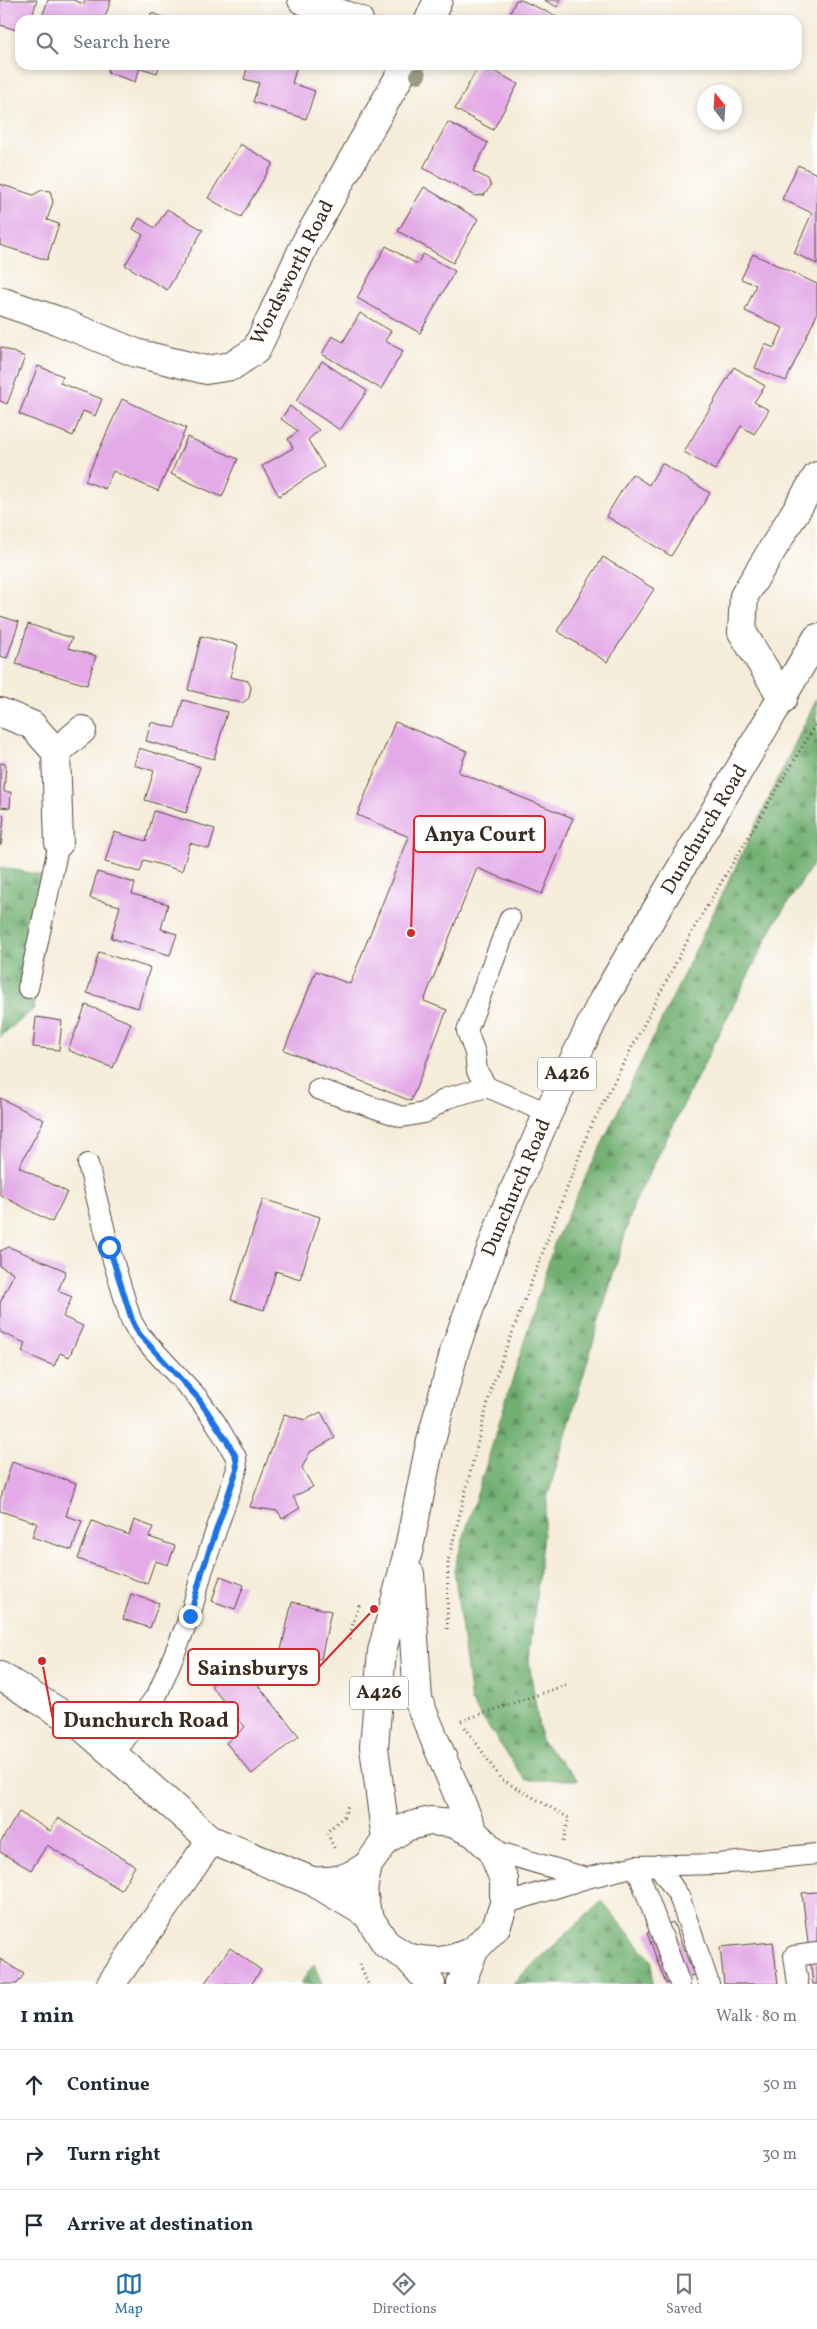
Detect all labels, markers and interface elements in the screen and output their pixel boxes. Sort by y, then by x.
search box [15,15,802,70]
icon: search [33,29,61,57]
text: Search here [73,30,170,56]
north arrow [697,85,742,130]
street label: Wordsworth Road [244,196,342,350]
street label: Dunchurch Road [655,760,755,900]
callout: Anya Court [414,816,545,852]
text: Anya Court [424,821,536,850]
road number: A426 [538,1058,596,1090]
street label: Dunchurch Road [475,1115,559,1261]
route start [98,1236,121,1259]
route end [179,1605,202,1628]
callout: Sainsburys [188,1649,319,1685]
text: Sainsburys [197,1655,309,1684]
road number: A426 [350,1676,408,1710]
callout: Dunchurch Road [53,1702,238,1738]
text: Dunchurch Road [63,1707,229,1736]
text: 1 min [20,2002,74,2031]
text: Walk · 80 m [716,2006,797,2028]
icon: ahead [20,2071,48,2099]
text: Continue [67,2072,150,2098]
text: 50 m [763,2074,797,2096]
icon: right [20,2141,48,2169]
text: Turn right [67,2142,160,2168]
text: 30 m [762,2144,797,2166]
icon: arrive [20,2211,48,2239]
text: Arrive at destination [67,2212,253,2238]
tab: Map [115,2270,143,2319]
tab: Directions [372,2270,437,2319]
tab: Saved [666,2270,702,2319]

